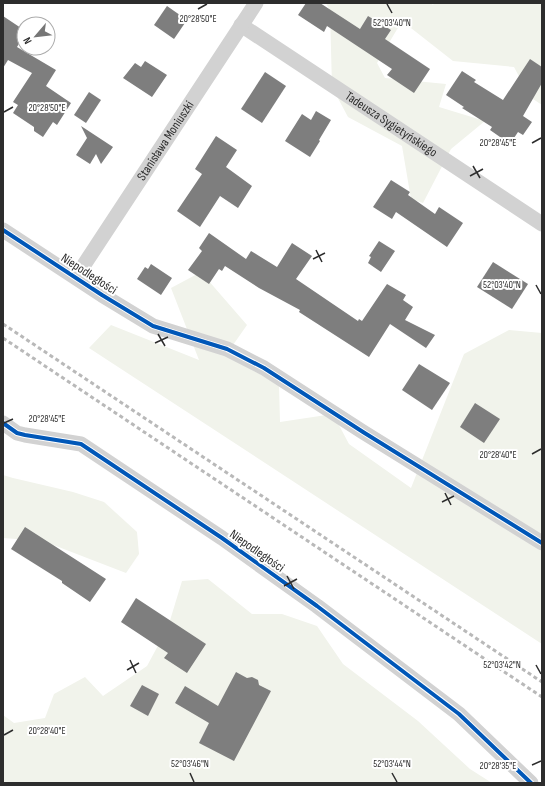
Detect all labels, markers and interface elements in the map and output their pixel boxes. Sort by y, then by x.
text: 20°28'50"E [179,13,217,25]
north arrow [16,16,56,56]
text: 52°03'40"N [373,17,411,29]
text: N [20,35,35,46]
street label: Tadeusza Sygietyńskiego [342,88,440,161]
street label: Stanisława Moniuszki [134,98,197,184]
text: 20°28'50"E [28,102,66,114]
text: 20°28'45"E [480,137,516,149]
street label: Niepodległości [58,250,120,298]
text: 52°03'40"N [483,279,521,291]
text: 20°28'45"E [29,413,65,425]
text: 20°28'40"E [479,449,517,461]
street label: Niepodległości [226,526,288,576]
text: 52°03'42"N [483,659,521,671]
text: 20°28'40"E [28,725,66,737]
text: 52°03'46"N [171,758,209,770]
text: 52°03'44"N [373,758,411,770]
text: 20°28'35"E [480,760,516,772]

